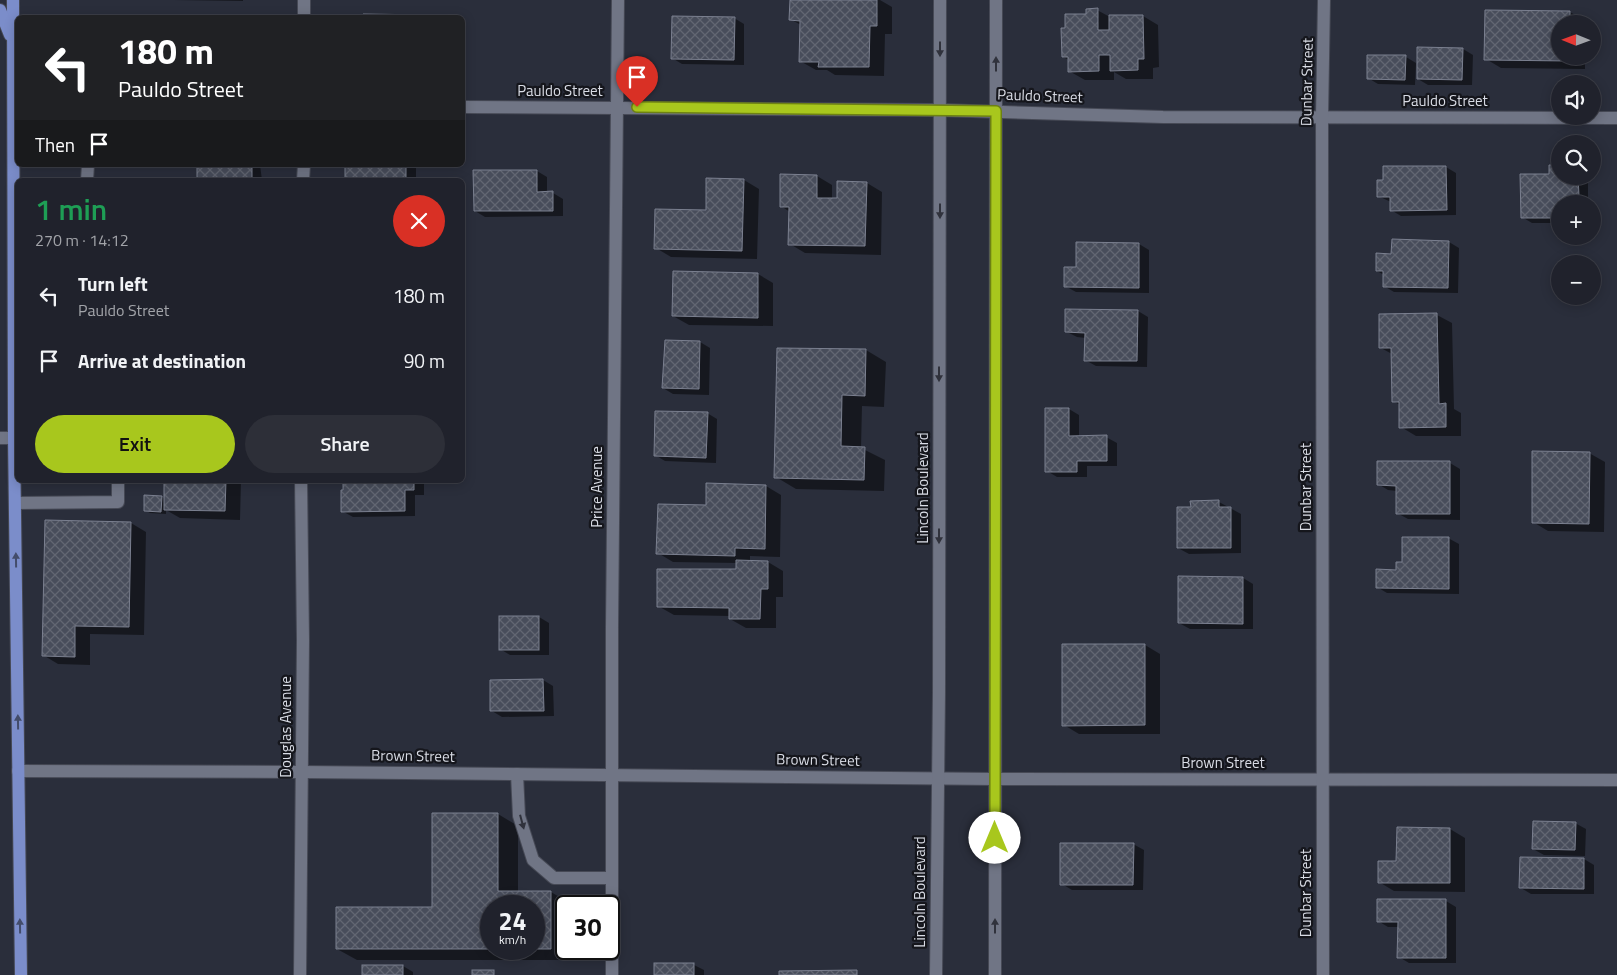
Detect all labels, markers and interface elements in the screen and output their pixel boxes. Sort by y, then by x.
north arrow [1551,15,1601,65]
map controls [1551,15,1601,305]
text: 180 m [118,24,214,78]
icon: left [35,35,100,100]
street label: Dunbar Street [1294,37,1319,126]
one-way arrow [936,41,944,57]
pin [616,56,658,107]
one-way arrow [992,56,1000,72]
icon: arrive [623,63,651,91]
text: Pauldo Street [118,72,244,106]
button: sound [1551,75,1601,125]
street label: Pauldo Street [517,79,604,102]
street label: Pauldo Street [997,83,1084,109]
street label: Pauldo Street [1402,89,1489,112]
text: Then [35,130,75,159]
icon: arrive [85,130,113,158]
button: search [1551,135,1601,185]
text: 1 min [35,186,107,232]
button: close [393,195,445,247]
button: + [1551,195,1601,245]
one-way arrow [935,203,943,219]
text: 270 m · 14:12 [35,228,129,252]
button: − [1551,255,1601,305]
text: Turn left [78,269,148,298]
text: 180 m [393,281,445,310]
icon: left [35,282,63,310]
text: Pauldo Street [78,298,169,322]
text: Arrive at destination [78,346,246,375]
text: 90 m [404,346,445,375]
icon: arrive [35,347,63,375]
one-way arrow [935,366,943,382]
button: Exit [35,415,235,473]
button: Share [245,415,445,473]
street label: Lincoln Boulevard [911,432,934,544]
street label: Dunbar Street [1294,442,1317,531]
street label: Price Avenue [585,446,608,528]
one-way arrow [935,528,943,544]
one-way arrow [11,552,19,568]
street label: Douglas Avenue [274,676,297,778]
one-way arrow [14,714,22,730]
street label: Brown Street [371,743,456,768]
street label: Brown Street [776,747,861,772]
street label: Brown Street [1181,751,1266,774]
position arrow [968,811,1020,863]
one-way arrow [518,815,526,830]
street label: Lincoln Boulevard [908,836,931,948]
street label: Dunbar Street [1294,848,1317,937]
speed limit sign: 30 [555,895,620,960]
text: 24 [498,902,527,940]
one-way arrow [16,918,24,934]
one-way arrow [991,918,999,934]
text: km/h [499,930,526,949]

